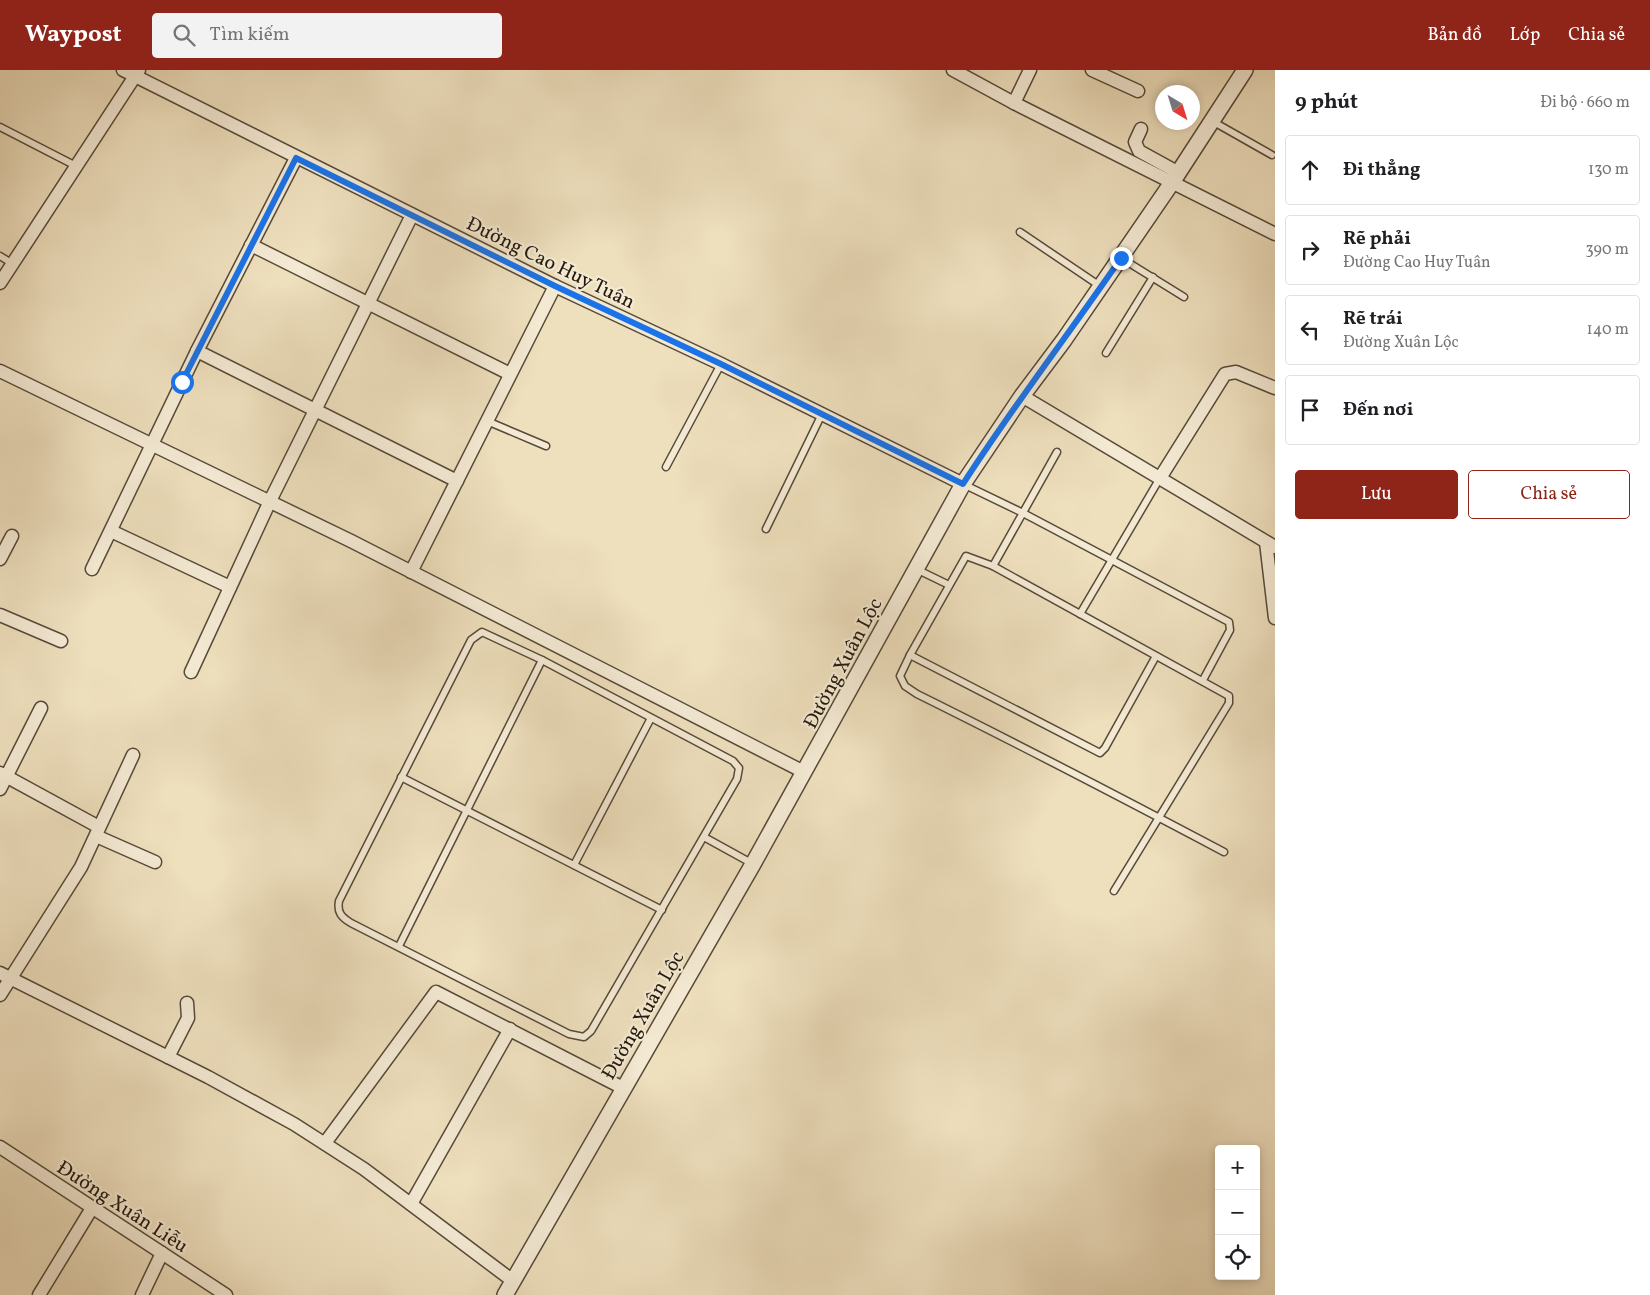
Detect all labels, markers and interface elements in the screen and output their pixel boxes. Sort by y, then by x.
search box [152,13,502,58]
text: Waypost [25,18,122,52]
icon: search [170,21,198,49]
text: Tìm kiếm [210,22,290,48]
text: Bản đồ [1428,23,1482,48]
text: Lớp [1510,23,1540,48]
text: Chia sẻ [1568,23,1625,48]
north arrow [1155,85,1200,130]
text: 9 phút [1295,88,1358,117]
text: Đi bộ · 660 m [1540,92,1630,114]
icon: ahead [1296,156,1324,184]
text: Đi thẳng [1343,157,1420,183]
text: 130 m [1588,159,1629,181]
street label: Đường Cao Huy Tuân [461,211,639,317]
text: Rẽ phải [1343,226,1411,252]
icon: right [1296,236,1324,264]
text: 390 m [1586,239,1629,261]
route end [1110,247,1133,270]
text: Đường Cao Huy Tuân [1343,252,1491,274]
text: Rẽ trái [1343,306,1403,332]
icon: left [1296,316,1324,344]
text: 140 m [1587,319,1629,341]
text: Đường Xuân Lộc [1343,332,1459,354]
route start [171,371,194,394]
icon: arrive [1296,396,1324,424]
text: Đến nơi [1343,397,1413,423]
button: Lưu [1295,470,1458,519]
button: Chia sẻ [1468,470,1630,519]
street label: Đường Xuân Lộc [797,593,890,734]
street label: Đường Xuân Lộc [595,946,692,1086]
map controls [1215,1145,1260,1280]
button: + [1215,1145,1260,1190]
street label: Đường Xuân Liễu [51,1155,193,1261]
button: − [1215,1190,1260,1235]
button: locate [1215,1235,1260,1280]

